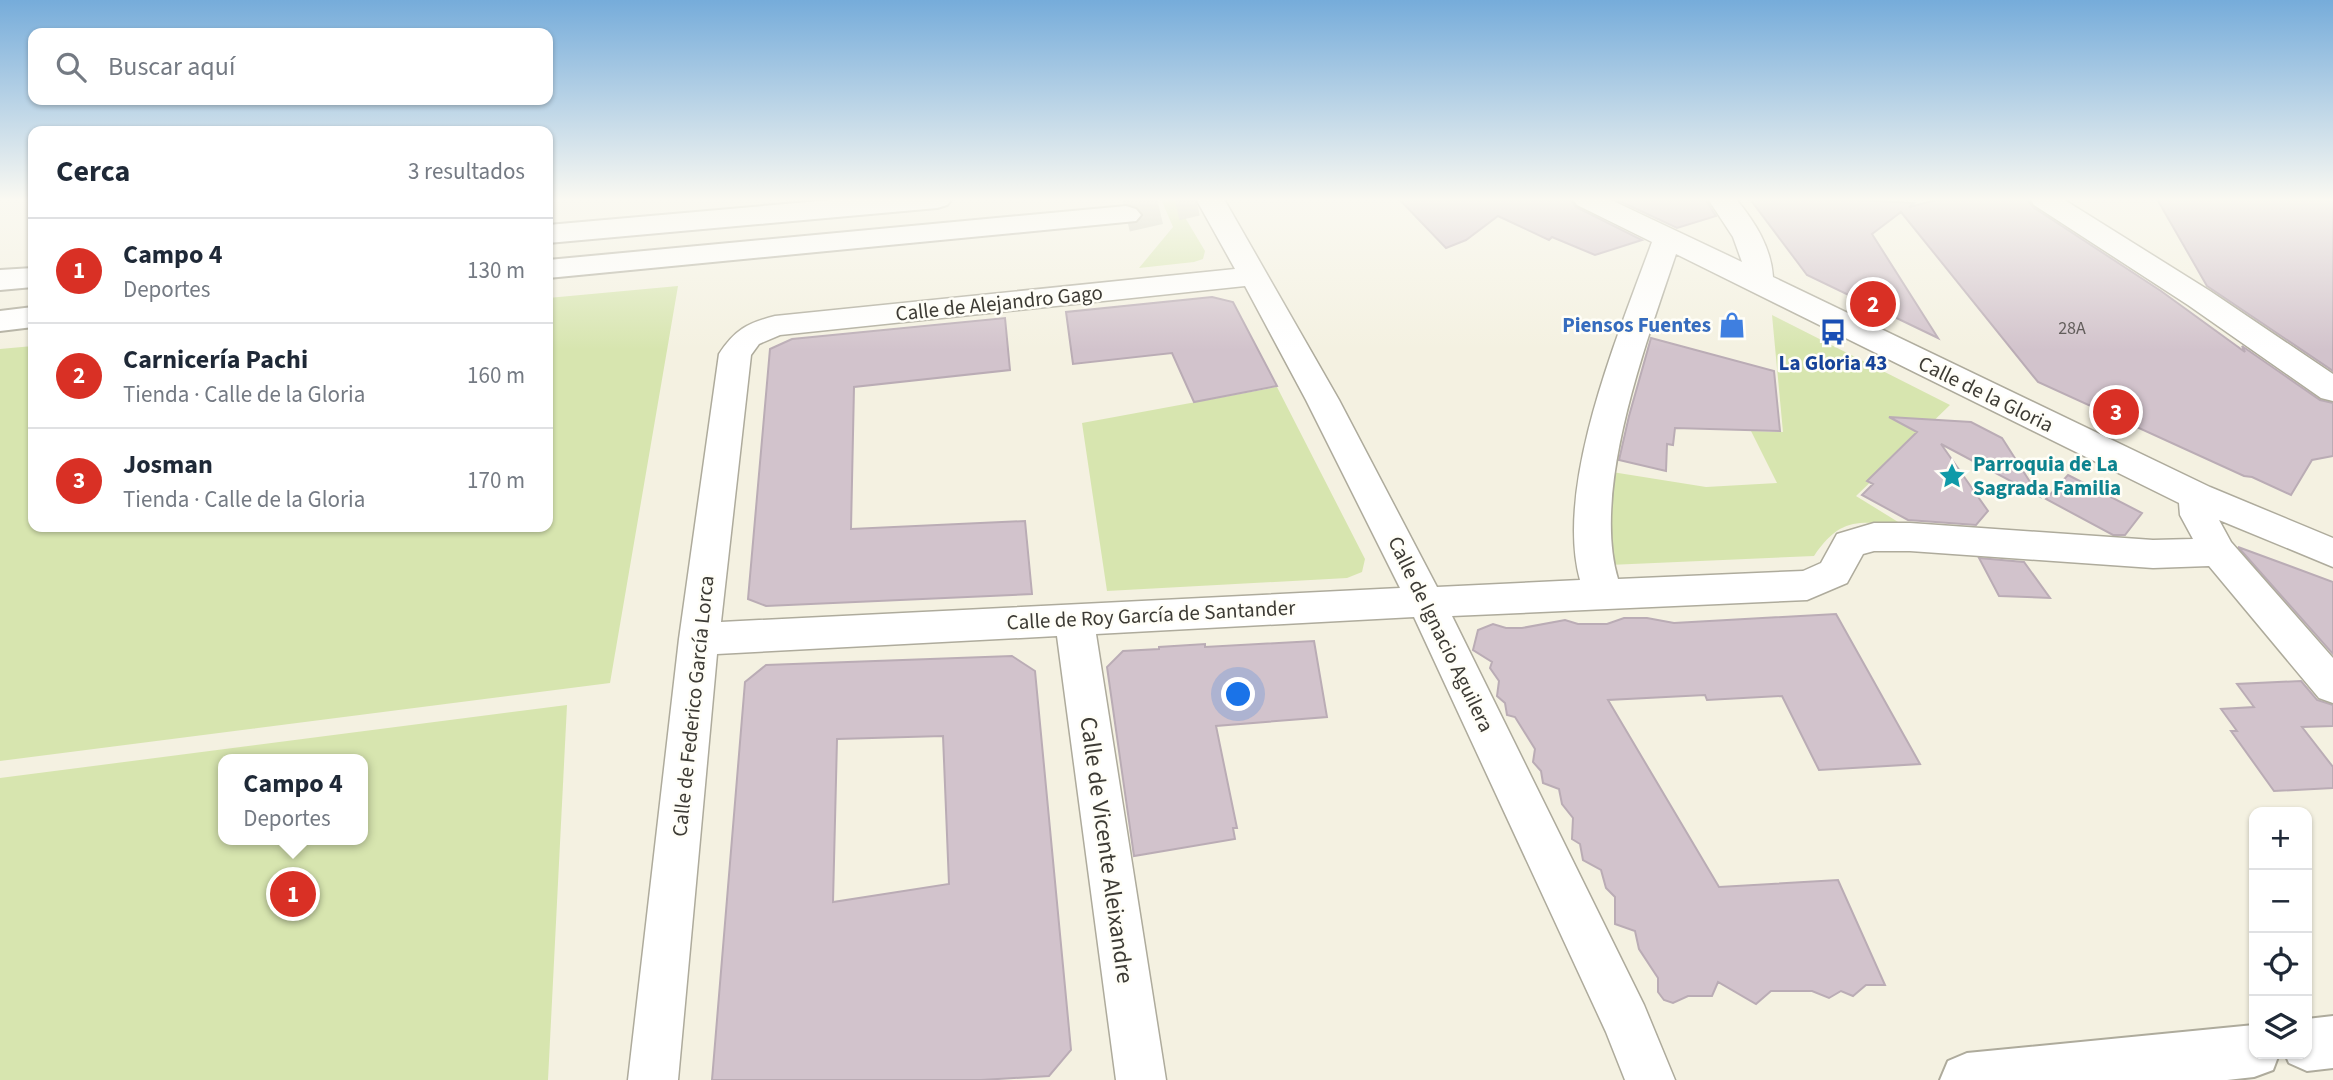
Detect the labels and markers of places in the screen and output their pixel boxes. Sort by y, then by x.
pin: 2 [1850,278,1896,330]
place label: Piensos Fuentes [1562,310,1711,340]
shop icon: Piensos Fuentes [1717,310,1747,340]
bus stop icon: La Gloria 43 [1818,317,1848,347]
place label: La Gloria 43 [1779,348,1887,378]
pin: 3 [2093,386,2139,438]
place label: Parroquia de La Sagrada Familia [1973,449,2121,503]
place icon: Parroquia de La Sagrada Familia [1937,461,1967,491]
pin: 1 [270,868,316,920]

